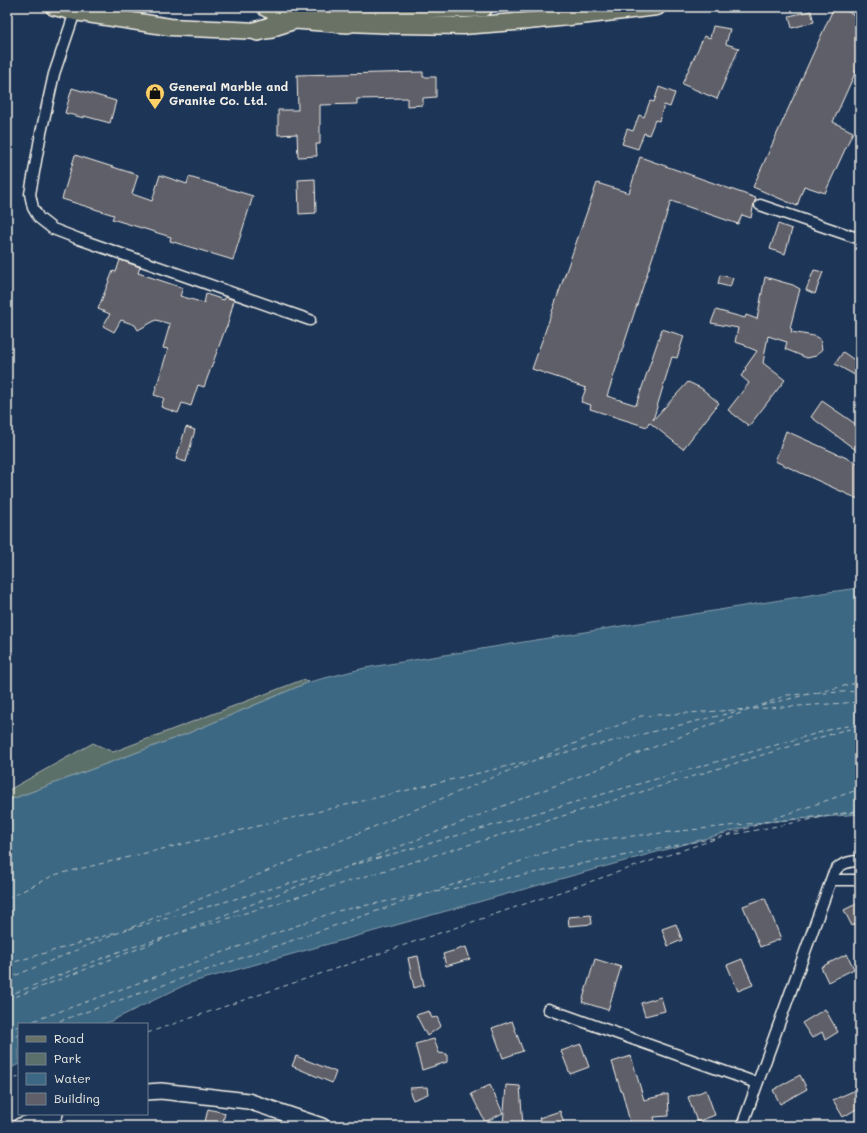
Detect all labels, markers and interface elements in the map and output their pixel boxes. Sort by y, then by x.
place label: General Marble and Granite Co. Ltd. [169,78,289,108]
shop icon: General Marble and Granite Co. Ltd. [144,82,166,110]
legend [18,1023,148,1115]
text: Road [54,1030,84,1046]
text: Park [54,1050,81,1066]
text: Water [54,1070,91,1086]
text: Building [54,1090,100,1106]

